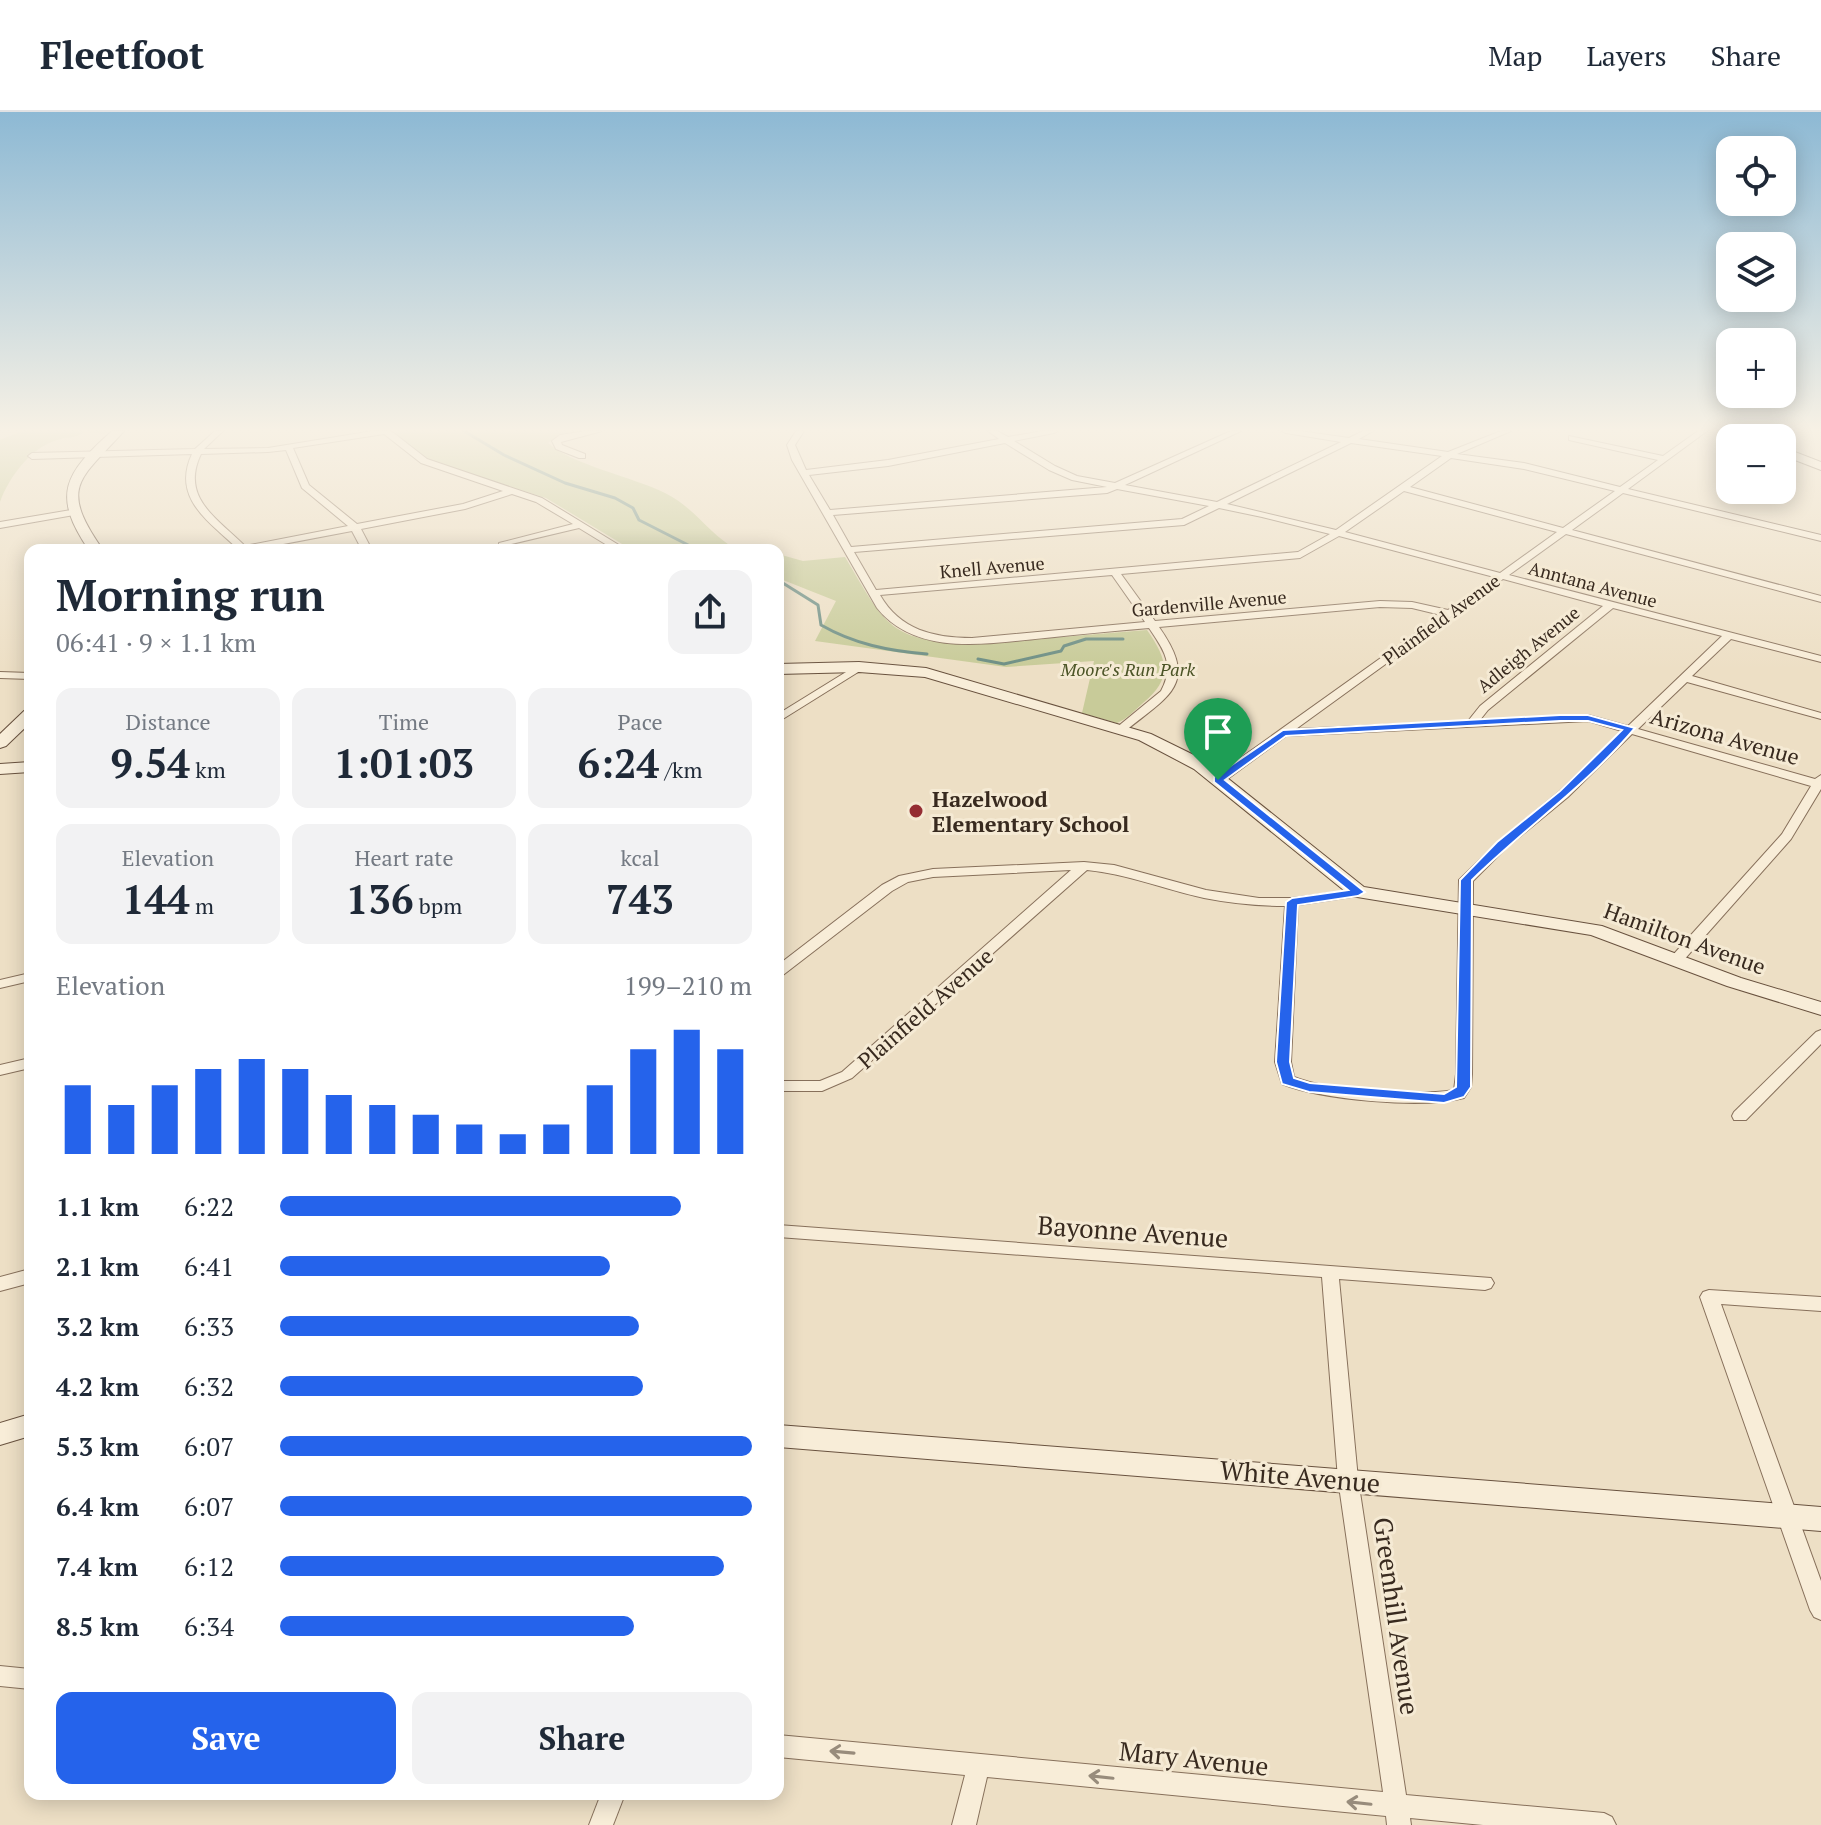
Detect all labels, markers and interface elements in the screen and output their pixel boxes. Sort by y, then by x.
text: Fleetfoot [40,30,204,80]
text: Map [1488,37,1542,74]
text: Layers [1586,37,1667,74]
text: Share [1711,37,1781,74]
map controls [1716,136,1796,504]
button: locate [1716,136,1796,216]
button: layers [1716,232,1796,312]
button: + [1716,328,1796,408]
button: − [1716,424,1796,504]
street label: Knell Avenue [939,550,1045,584]
street label: Anntana Avenue [1526,555,1660,613]
text: Morning run [56,565,325,624]
street label: Plainfield Avenue [1377,568,1505,670]
button: share [668,570,752,654]
street label: Gardenville Avenue [1130,584,1288,622]
street label: Adleigh Avenue [1472,600,1584,698]
text: 06:41 · 9 × 1.1 km [56,625,256,659]
park label: Moore's Run Park [1060,657,1196,681]
pin [1184,698,1252,780]
street label: Arizona Avenue [1647,701,1803,771]
text: Distance [126,707,211,736]
text: Time [379,707,429,736]
text: Pace [617,707,663,736]
icon: arrive [1196,710,1240,754]
text: 9.54 [110,736,190,789]
text: 1:01:03 [334,736,474,789]
text: 6:24 [578,736,659,789]
text: km [190,755,226,784]
text: /km [659,755,702,784]
place label: Hazelwood Elementary School [932,784,1129,838]
marker: Hazelwood Elementary School [907,802,925,820]
text: Elevation [122,843,214,872]
text: Heart rate [355,843,453,872]
text: kcal [620,843,660,872]
text: 144 [122,872,190,925]
text: 136 [346,872,414,925]
text: 743 [606,872,674,925]
text: m [190,891,214,920]
text: bpm [414,891,462,920]
street label: Hamilton Avenue [1600,895,1770,981]
street label: Plainfield Avenue [851,941,999,1075]
text: Elevation [56,968,165,1002]
text: 199–210 m [624,968,752,1002]
text: 1.1 km [56,1189,139,1223]
text: 6:22 [184,1189,234,1223]
street label: Bayonne Avenue [1037,1207,1229,1255]
text: 2.1 km [56,1249,139,1283]
text: 6:41 [184,1249,234,1283]
text: 3.2 km [56,1309,139,1343]
text: 6:33 [184,1309,234,1343]
text: 4.2 km [56,1369,139,1403]
text: 6:32 [184,1369,234,1403]
text: 5.3 km [56,1429,139,1463]
text: 6:07 [184,1429,234,1463]
street label: White Avenue [1218,1452,1382,1500]
text: 6.4 km [56,1489,139,1523]
text: 6:07 [184,1489,234,1523]
street label: Greenhill Avenue [1366,1515,1428,1717]
text: 7.4 km [56,1549,138,1583]
text: 6:12 [184,1549,234,1583]
text: 8.5 km [56,1609,139,1643]
text: 6:34 [184,1609,234,1643]
button: Save [56,1692,396,1784]
button: Share [412,1692,752,1784]
street label: Mary Avenue [1118,1733,1270,1783]
one-way arrow [829,1744,856,1759]
one-way arrow [1088,1769,1114,1784]
one-way arrow [1346,1796,1373,1811]

